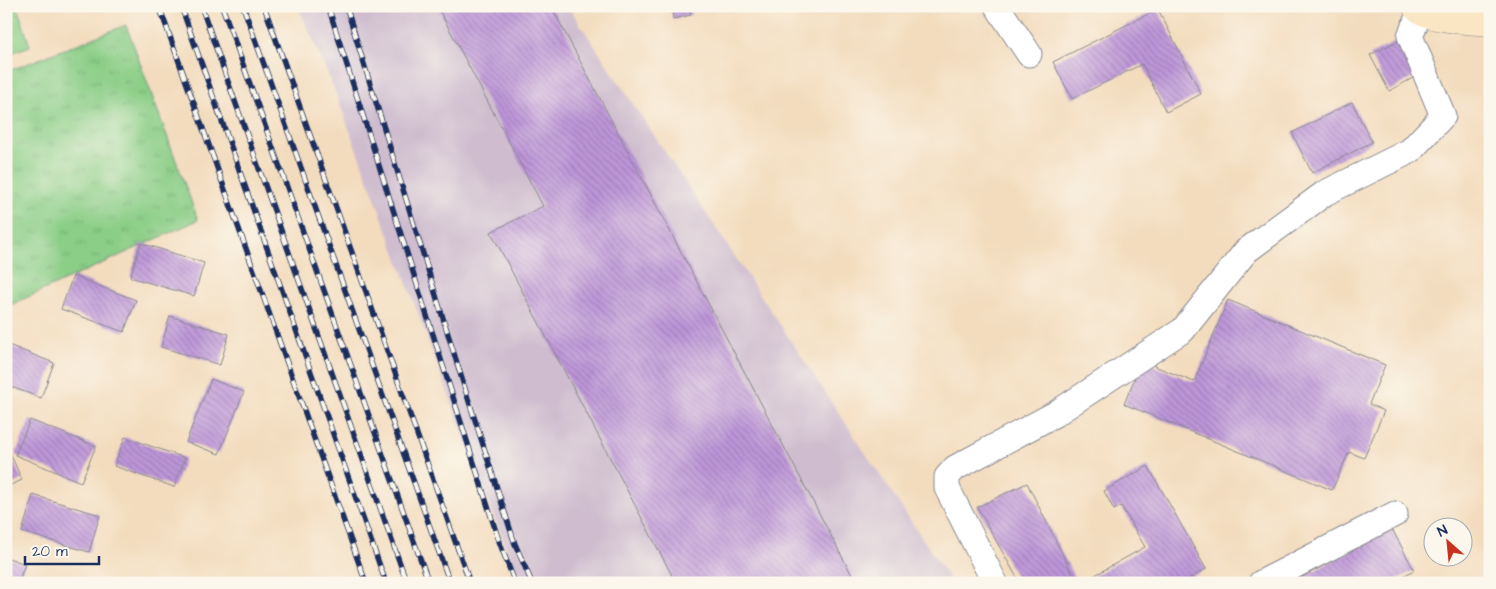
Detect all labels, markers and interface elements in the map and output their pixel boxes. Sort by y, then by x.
north arrow [1424,516,1474,566]
text: N [1434,520,1451,542]
scale bar [25,534,99,566]
text: 20 m [32,541,68,562]

